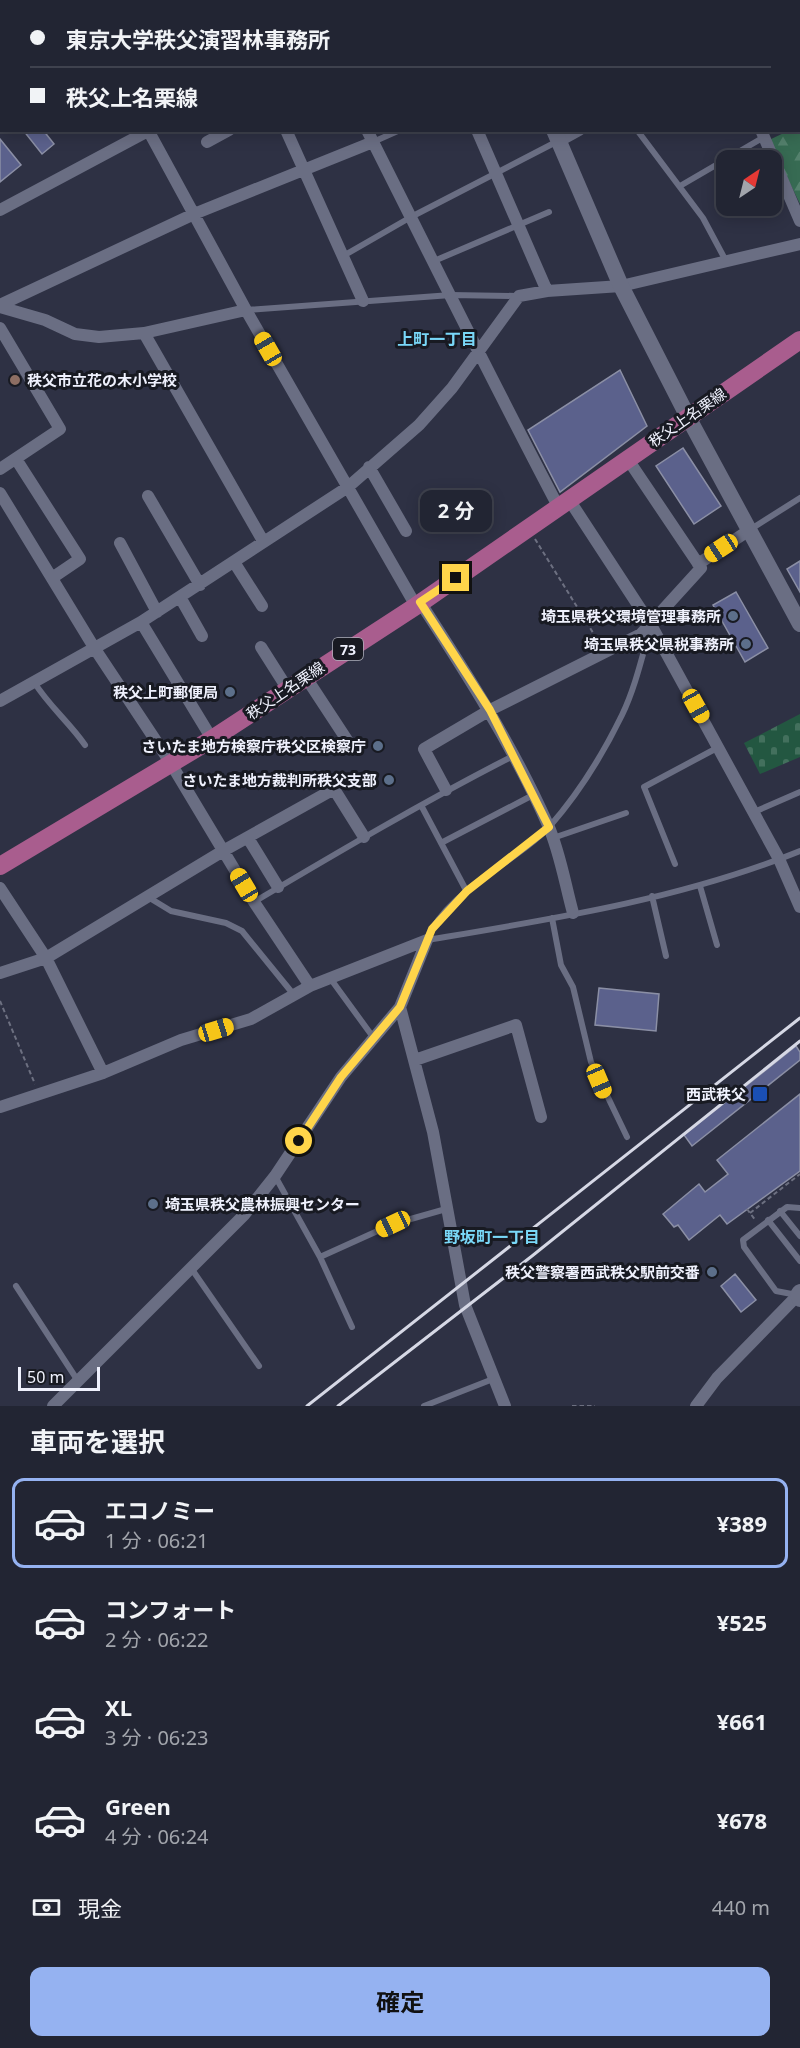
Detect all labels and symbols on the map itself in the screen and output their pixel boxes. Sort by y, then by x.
north arrow [716,150,782,216]
district label: 上町一丁目 [397,328,477,350]
car [251,329,285,369]
place label: 秩父市立花の木小学校 [27,370,177,390]
marker: 秩父市立花の木小学校 [8,373,22,387]
street label: 秩父上名栗線 [644,383,730,451]
callout: 2 分 [420,491,492,533]
car [701,531,741,565]
route end [442,564,469,591]
place label: 埼玉県秩父環境管理事務所 [541,606,721,626]
marker: 埼玉県秩父環境管理事務所 [726,609,740,623]
place label: 埼玉県秩父県税事務所 [584,634,734,654]
marker: 埼玉県秩父県税事務所 [739,637,753,651]
road number: 73 [333,638,363,660]
street label: 秩父上名栗線 [242,657,328,723]
place label: 秩父上町郵便局 [113,682,218,702]
marker: 秩父上町郵便局 [223,685,237,699]
car [679,686,713,726]
place label: さいたま地方検察庁秩父区検察庁 [141,736,366,756]
marker: さいたま地方検察庁秩父区検察庁 [371,739,385,753]
place label: さいたま地方裁判所秩父支部 [182,770,377,790]
marker: さいたま地方裁判所秩父支部 [382,773,396,787]
car [227,865,261,905]
car [196,1016,236,1044]
car [584,1061,614,1101]
place label: 西武秩父 [686,1084,746,1104]
marker: 西武秩父 [751,1085,769,1103]
route start [285,1127,312,1154]
place label: 埼玉県秩父農林振興センター [165,1194,360,1214]
marker: 埼玉県秩父農林振興センター [146,1197,160,1211]
car [373,1208,413,1240]
district label: 野坂町一丁目 [444,1226,540,1248]
place label: 秩父警察署西武秩父駅前交番 [505,1262,700,1282]
marker: 秩父警察署西武秩父駅前交番 [705,1265,719,1279]
scale bar [18,1364,100,1392]

